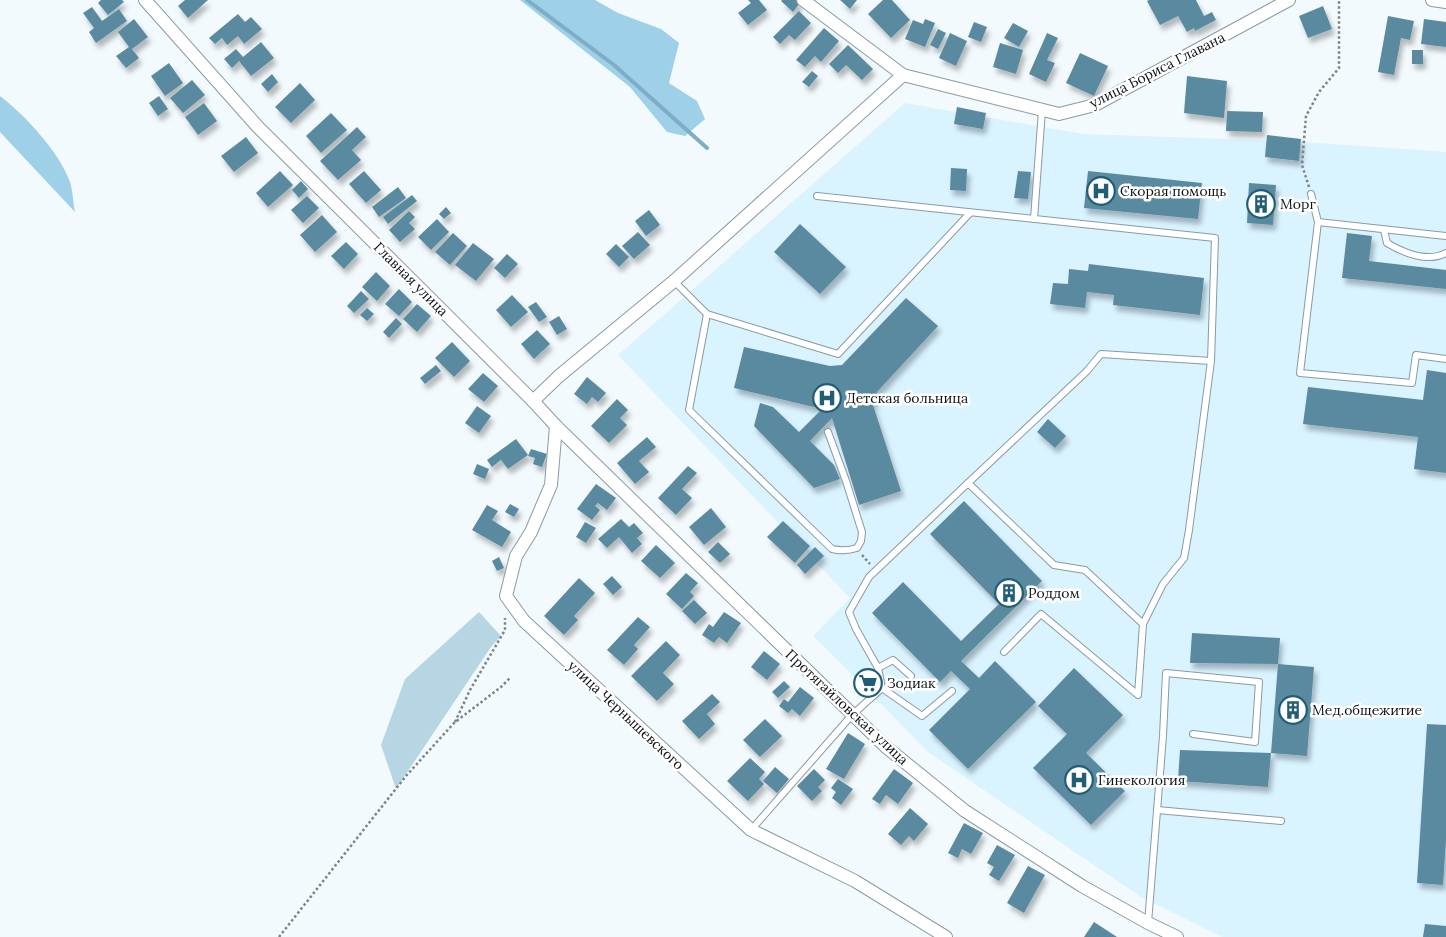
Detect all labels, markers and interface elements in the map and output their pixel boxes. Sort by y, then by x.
street label: улица Бориса Главана [1086,28,1228,112]
hospital icon: Скорая помощь [1086,176,1116,206]
place label: Скорая помощь [1120,182,1226,200]
building icon: Морг [1246,189,1276,219]
place label: Морг [1280,195,1316,213]
street label: Главная улица [370,238,452,320]
hospital icon: Детская больница [812,383,842,413]
place label: Детская больница [846,389,968,407]
building icon: Роддом [994,578,1024,608]
place label: Роддом [1028,584,1080,602]
street label: Протягайловская улица [782,645,912,769]
street label: улица Чернышевского [564,656,688,774]
supermarket icon: Зодиак [853,668,883,698]
place label: Зодиак [887,674,936,692]
building icon: Мед.общежитие [1278,695,1308,725]
place label: Мед.общежитие [1312,701,1423,719]
hospital icon: Гинекология [1064,765,1094,795]
place label: Гинекология [1098,771,1185,789]

